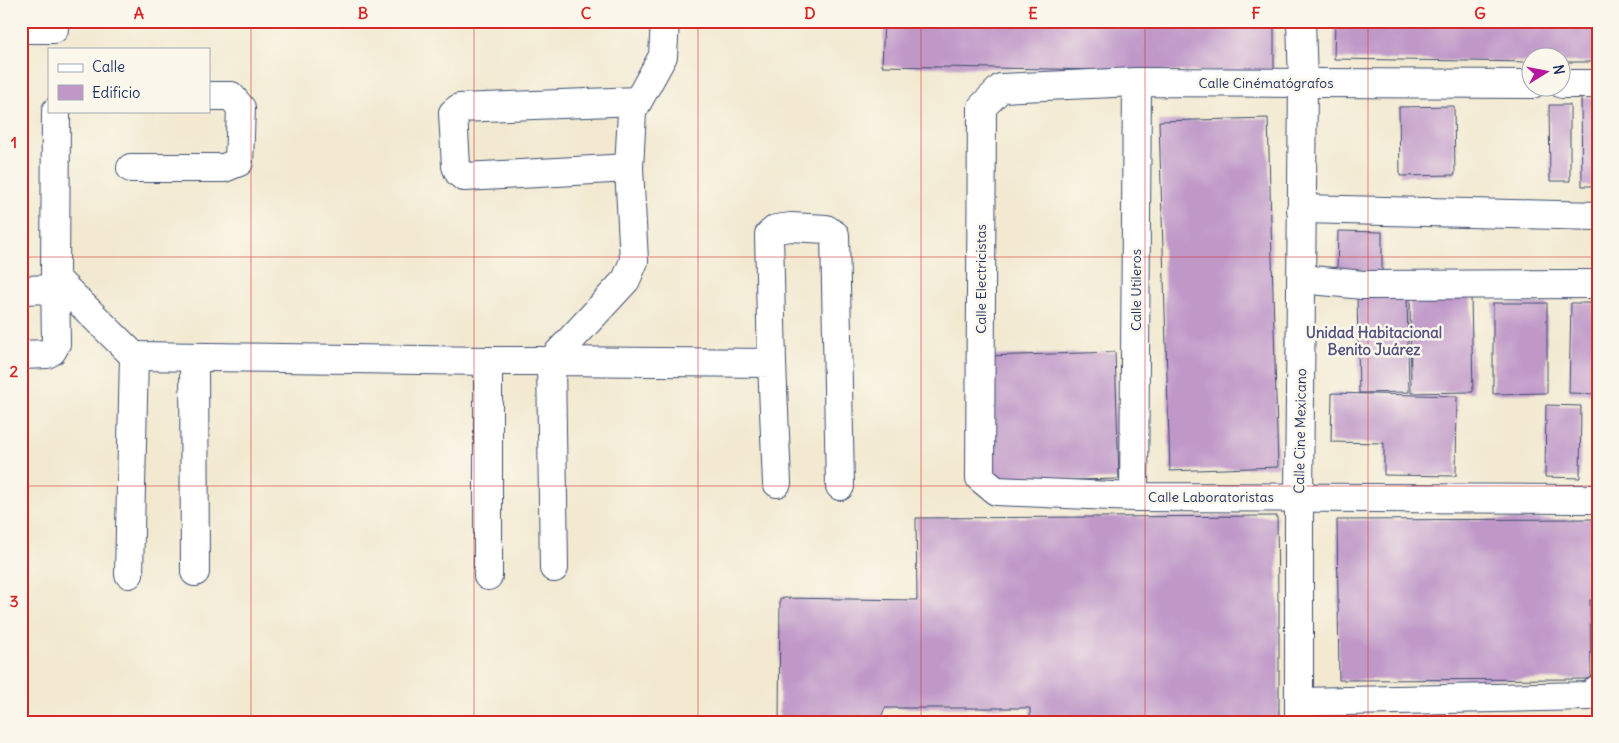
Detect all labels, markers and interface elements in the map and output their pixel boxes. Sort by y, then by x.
text: A [134,3,144,23]
text: B [358,3,369,23]
text: C [581,3,592,23]
text: D [804,3,816,23]
text: E [1028,3,1038,23]
text: F [1251,3,1261,23]
text: G [1474,3,1486,23]
legend [48,48,210,112]
north arrow [1522,48,1572,98]
text: Calle [92,57,125,76]
text: N [1549,63,1569,76]
street label: Calle Cinématógrafos [1198,74,1334,92]
text: Edificio [92,83,140,102]
text: 1 [11,132,17,152]
street label: Calle Electricistas [972,224,990,334]
street label: Calle Utileros [1127,249,1145,331]
district label: Unidad Habitacional Benito Juárez [1306,323,1442,359]
text: 2 [10,361,19,381]
street label: Calle Cine Mexicano [1290,368,1310,494]
street label: Calle Laboratoristas [1148,488,1274,506]
text: 3 [9,591,19,611]

